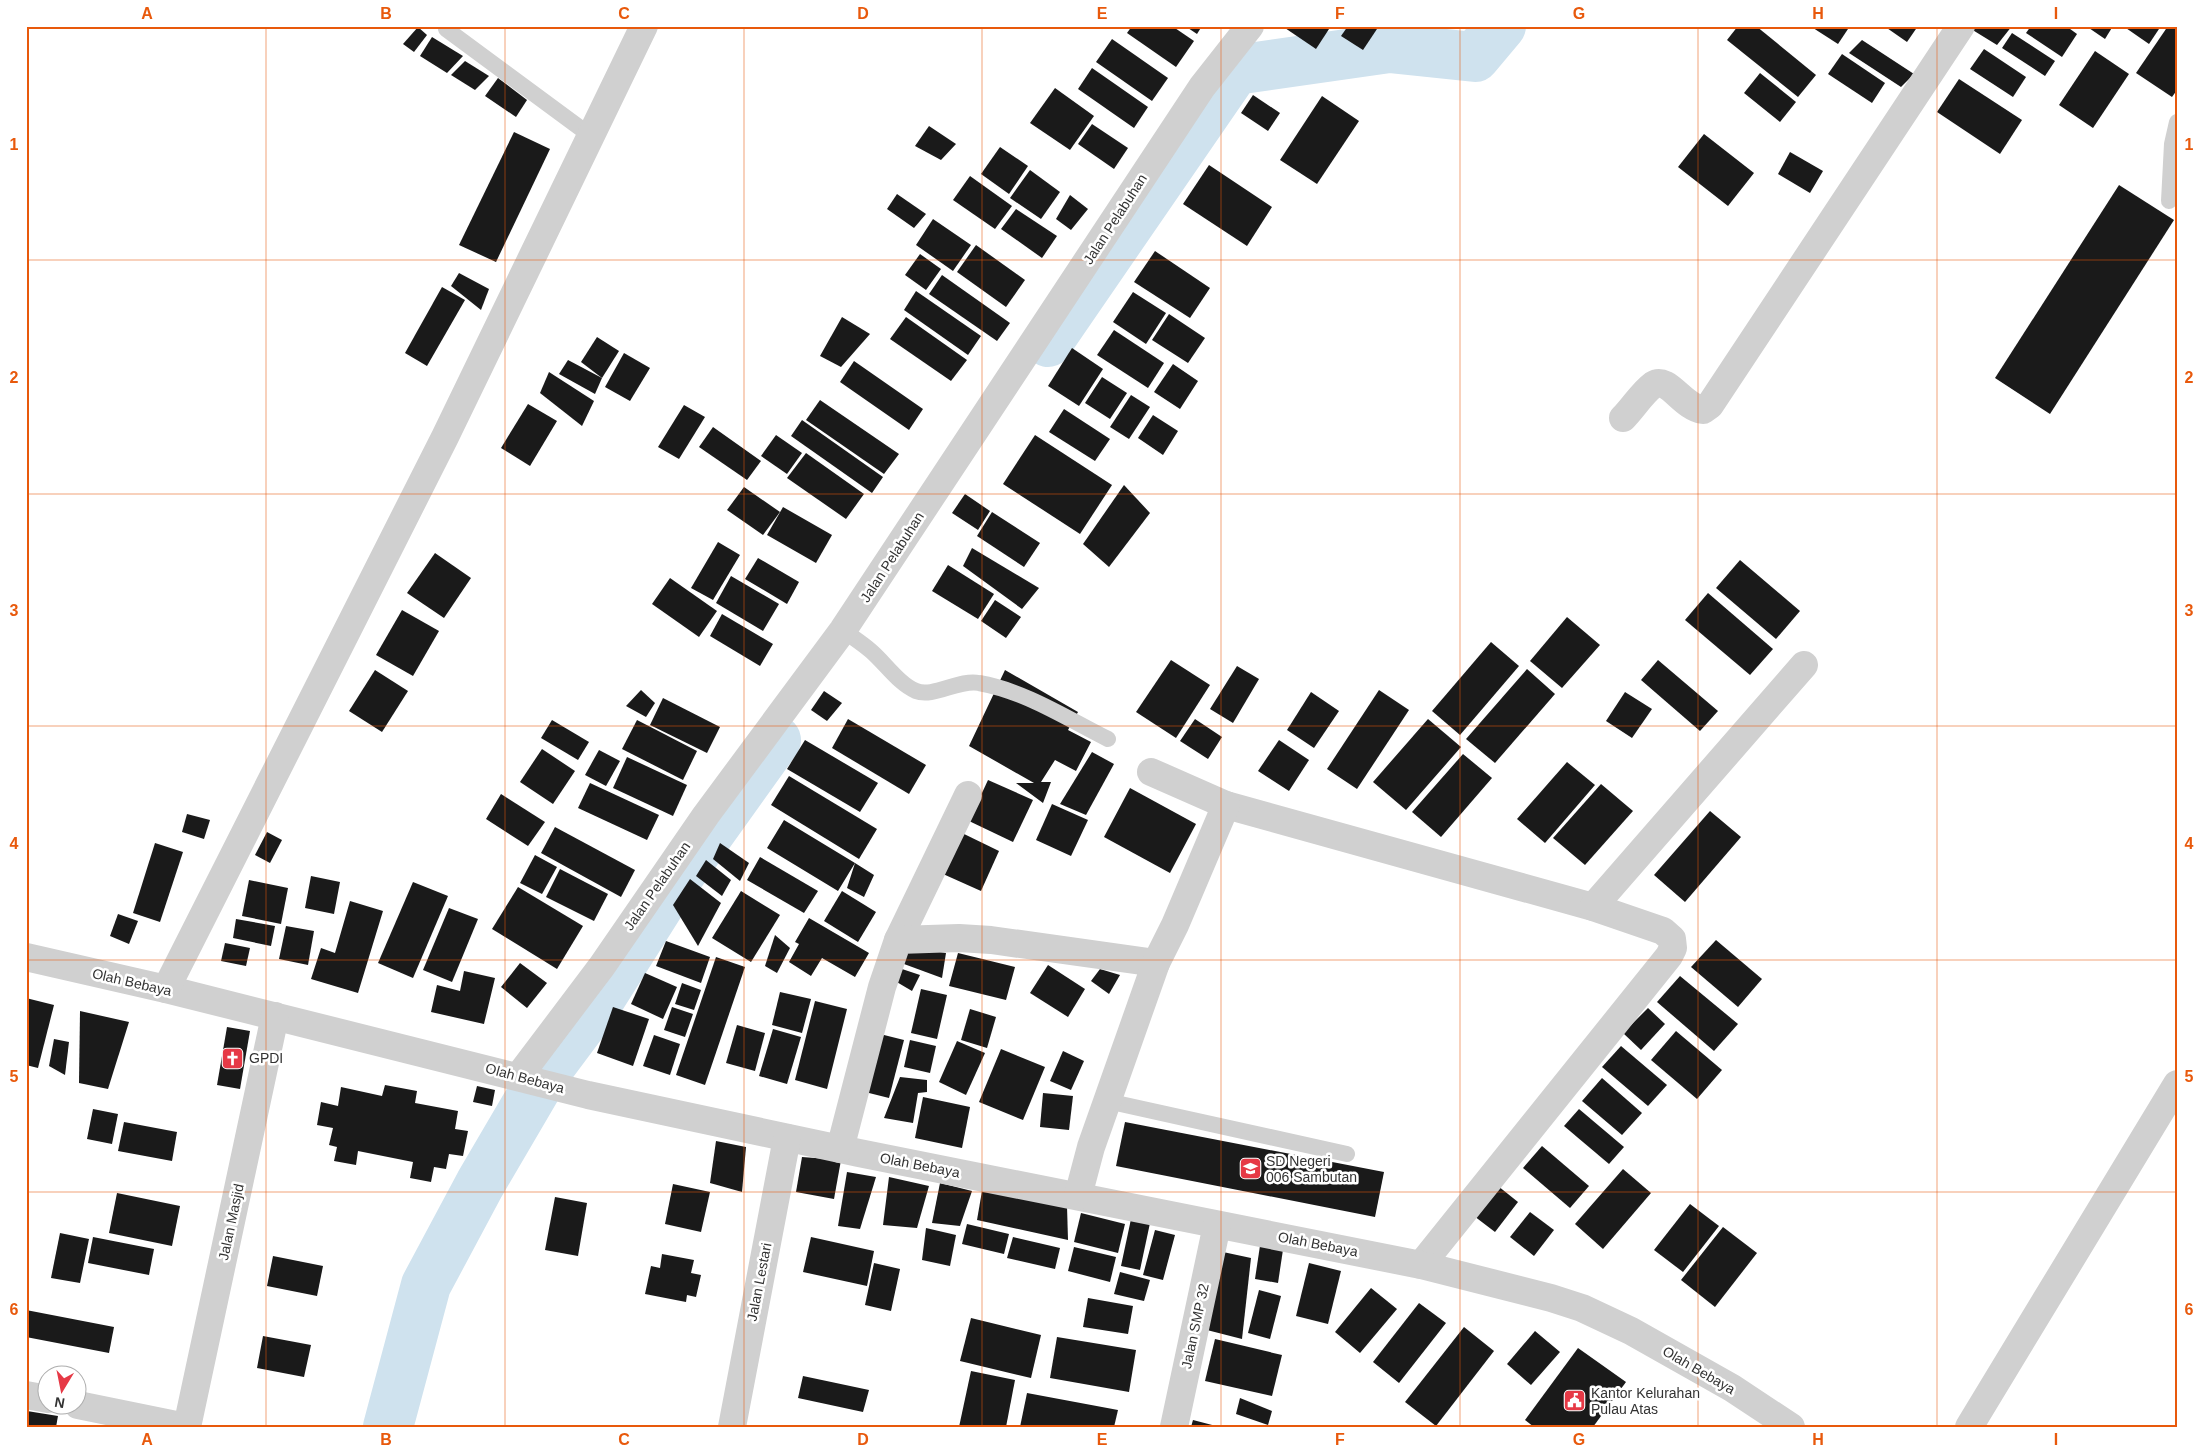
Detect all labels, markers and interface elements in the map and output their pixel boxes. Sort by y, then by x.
text: A [141,5,153,22]
text: B [380,5,392,22]
text: C [618,5,630,22]
text: D [857,5,869,22]
text: E [1097,5,1108,22]
text: F [1335,5,1345,22]
text: G [1573,5,1585,22]
text: H [1812,5,1824,22]
text: I [2054,5,2058,22]
text: 1 [10,136,19,153]
text: 1 [2185,136,2194,153]
street label: Jalan Pelabuhan [1080,171,1150,267]
text: 2 [10,369,19,386]
text: 2 [2185,369,2194,386]
street label: Jalan Pelabuhan [857,509,927,605]
text: 3 [10,602,19,619]
text: 3 [2185,602,2194,619]
text: 4 [10,835,19,852]
text: 4 [2185,835,2194,852]
street label: Jalan Pelabuhan [621,839,693,933]
street label: Olah Bebaya [91,965,173,999]
church icon: GPDI [221,1046,245,1070]
place label: GPDI [249,1050,283,1066]
street label: Olah Bebaya [484,1060,566,1096]
text: 5 [10,1068,19,1085]
text: 5 [2185,1068,2194,1085]
street label: Olah Bebaya [879,1149,961,1181]
place label: SD Negeri 006 Sambutan [1266,1153,1357,1185]
school or university icon: SD Negeri 006 Sambutan [1238,1157,1262,1181]
street label: Jalan Masjid [215,1182,247,1262]
street label: Olah Bebaya [1277,1228,1359,1260]
street label: Jalan Lestari [744,1242,774,1322]
street label: Jalan SMP 32 [1178,1282,1212,1370]
text: 6 [10,1301,19,1318]
text: 6 [2185,1301,2194,1318]
street label: Olah Bebaya [1660,1343,1738,1397]
north arrow [38,1366,88,1416]
place label: Kantor Kelurahan Pulau Atas [1591,1385,1700,1417]
public building icon: Kantor Kelurahan Pulau Atas [1563,1389,1587,1413]
text: N [53,1394,66,1412]
text: A [141,1431,153,1448]
text: B [380,1431,392,1448]
text: C [618,1431,630,1448]
text: D [857,1431,869,1448]
text: E [1097,1431,1108,1448]
text: F [1335,1431,1345,1448]
text: G [1573,1431,1585,1448]
text: H [1812,1431,1824,1448]
text: I [2054,1431,2058,1448]

